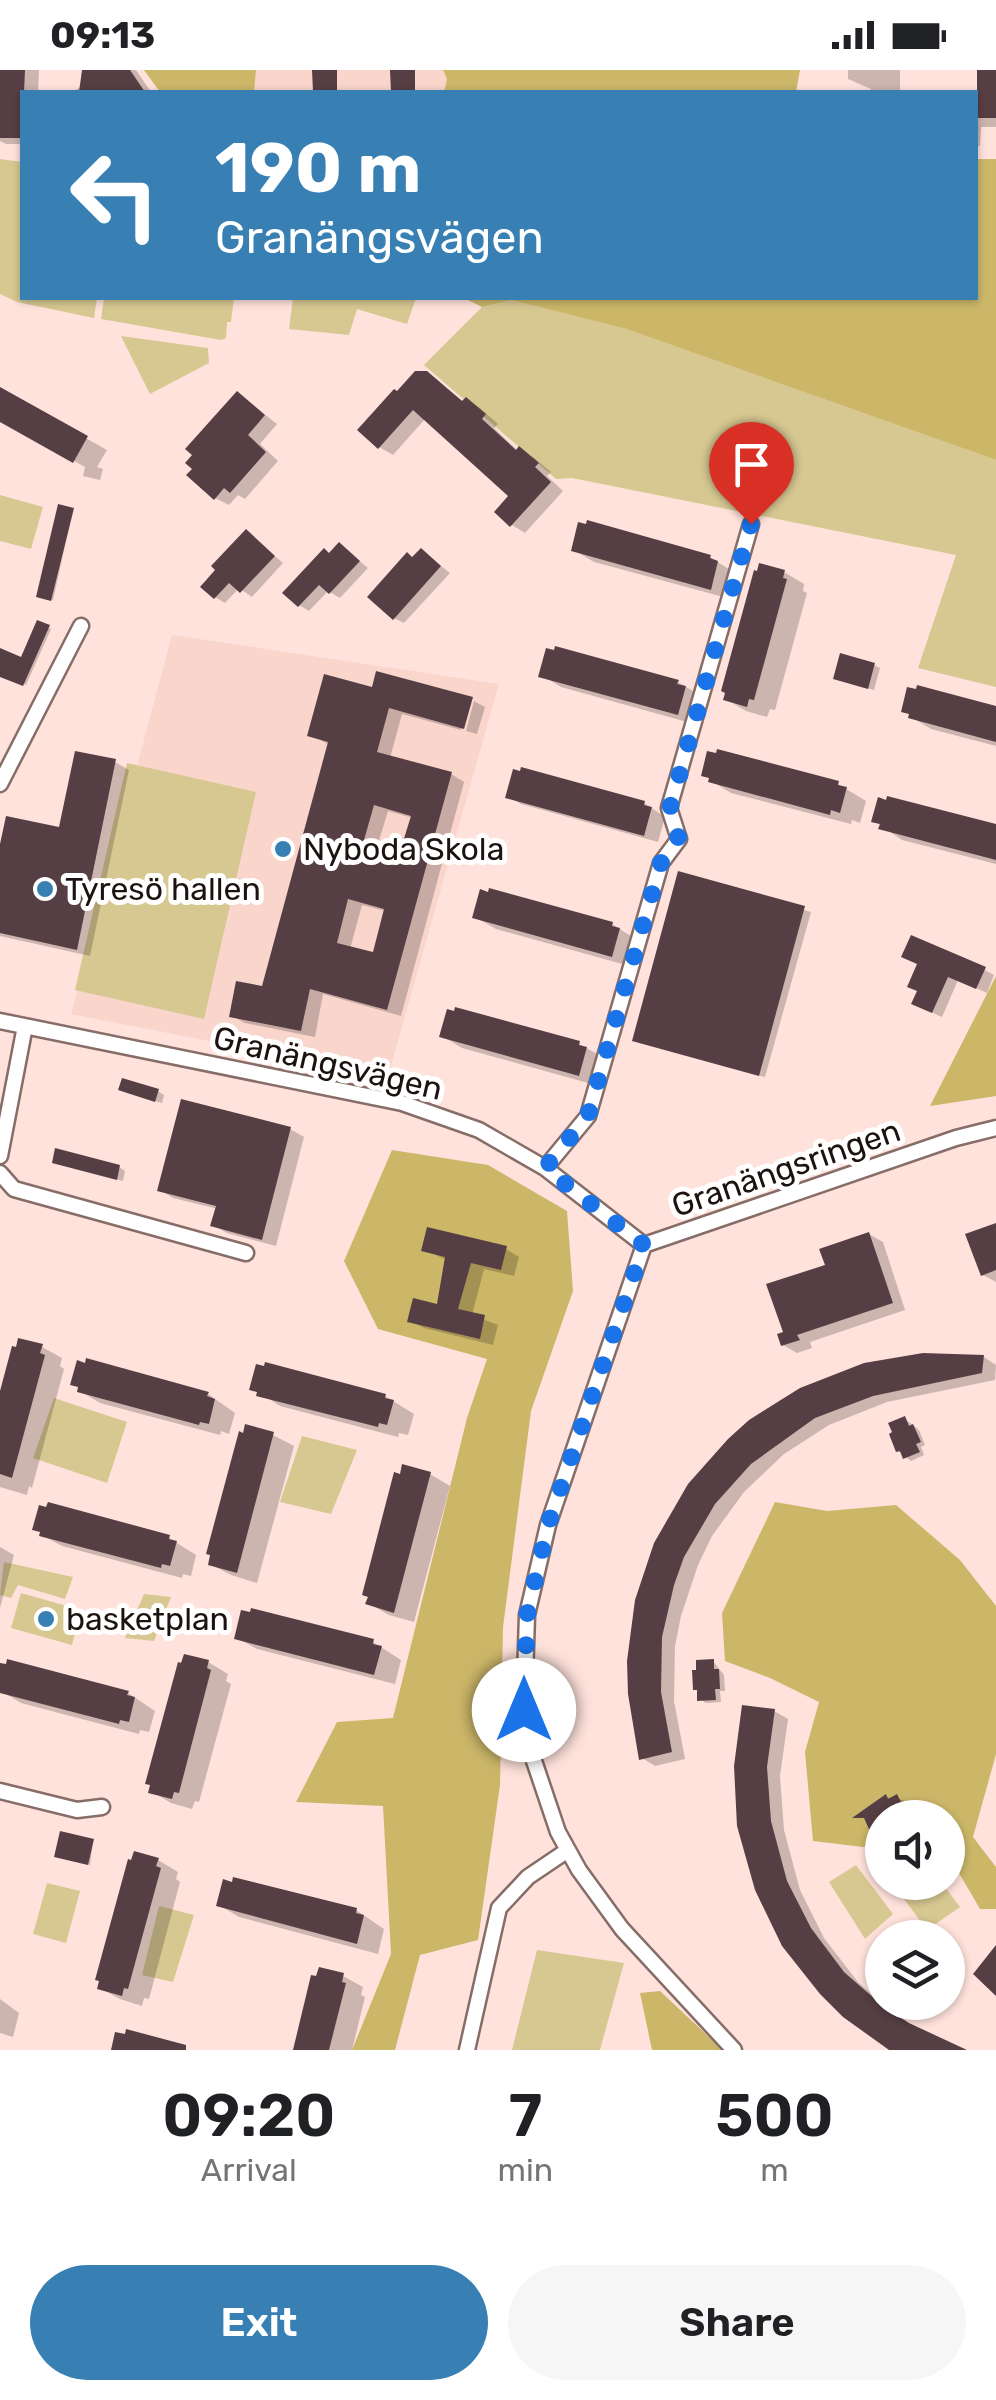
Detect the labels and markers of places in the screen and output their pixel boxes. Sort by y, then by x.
pin [709,422,794,525]
place label: Nyboda Skola [303,830,504,868]
marker: Nyboda Skola [272,838,294,860]
place label: Tyresö hallen [65,870,261,908]
marker: Tyresö hallen [34,878,56,900]
place label: basketplan [66,1600,229,1638]
marker: basketplan [35,1608,57,1630]

